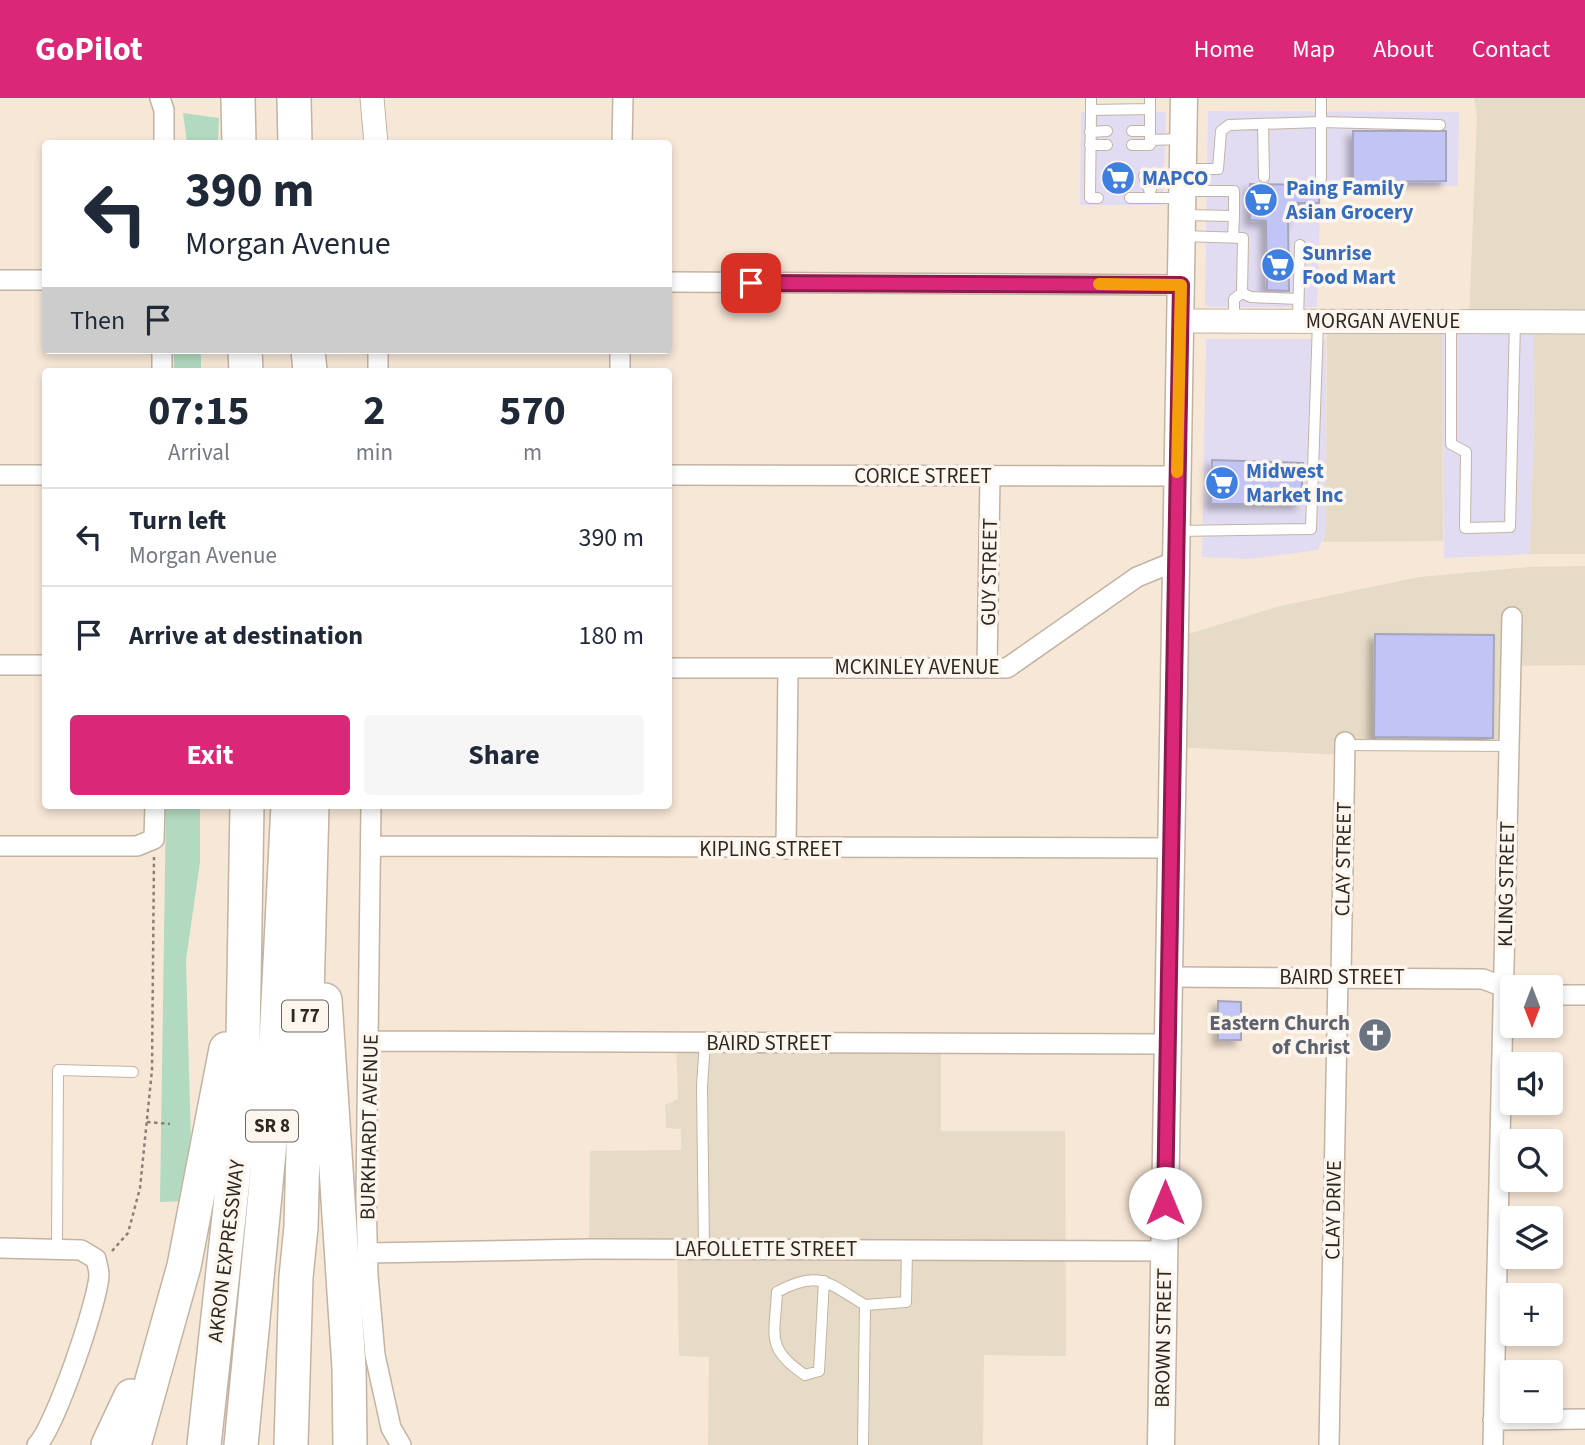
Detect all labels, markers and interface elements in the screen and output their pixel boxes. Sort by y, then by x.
text: GoPilot [35,26,143,73]
text: Home [1194,32,1254,67]
text: Map [1292,32,1335,67]
text: About [1373,32,1434,67]
text: Contact [1472,32,1550,67]
text: 390 m [185,156,314,226]
supermarket icon: MAPCO [1099,159,1137,197]
place label: MAPCO [1142,163,1208,193]
icon: left [70,168,161,259]
place label: Paing Family Asian Grocery [1285,173,1414,227]
supermarket icon: Paing Family Asian Grocery [1242,181,1280,219]
text: Morgan Avenue [185,221,391,267]
place label: Sunrise Food Mart [1302,238,1396,292]
supermarket icon: Sunrise Food Mart [1259,246,1297,284]
pin [721,253,781,313]
icon: arrive [732,264,770,302]
icon: arrive [139,301,177,339]
text: Then [70,302,125,339]
street label: MORGAN AVENUE [1306,306,1460,336]
text: 07:15 [148,381,250,441]
text: 2 [363,381,385,441]
text: 570 [499,381,566,441]
text: Arrival [168,436,230,469]
text: min [356,436,393,469]
text: m [523,436,542,469]
place label: Midwest Market Inc [1246,456,1344,510]
street label: CORICE STREET [854,461,992,491]
supermarket icon: Midwest Market Inc [1203,464,1241,502]
text: Turn left [129,502,226,539]
icon: left [70,518,108,556]
street label: GUY STREET [973,518,1005,626]
text: 390 m [578,519,644,556]
text: Morgan Avenue [129,539,277,572]
icon: arrive [70,616,108,654]
text: Arrive at destination [129,617,363,654]
text: 180 m [578,617,644,654]
street label: MCKINLEY AVENUE [834,652,1000,682]
button: Exit [70,715,350,795]
button: Share [364,715,644,795]
street label: CLAY STREET [1327,801,1359,917]
street label: KLING STREET [1490,821,1522,947]
street label: KIPLING STREET [699,834,843,864]
street label: BAIRD STREET [1279,962,1405,992]
north arrow [1500,975,1563,1038]
map controls [1500,975,1563,1423]
road number: I 77 [282,1000,328,1032]
place label: Eastern Church of Christ [1209,1008,1350,1062]
church icon: Eastern Church of Christ [1356,1016,1394,1054]
street label: BAIRD STREET [706,1028,832,1058]
street label: BURKHARDT AVENUE [352,1034,386,1220]
button: sound [1500,1052,1563,1115]
road number: SR 8 [246,1110,298,1142]
button: search [1500,1129,1563,1192]
street label: AKRON EXPRESSWAY [200,1157,252,1344]
street label: CLAY DRIVE [1317,1160,1349,1260]
position arrow [1128,1166,1202,1240]
button: layers [1500,1206,1563,1269]
street label: LAFOLLETTE STREET [675,1234,857,1264]
street label: BROWN STREET [1147,1268,1179,1408]
button: + [1500,1283,1563,1346]
button: − [1500,1360,1563,1423]

